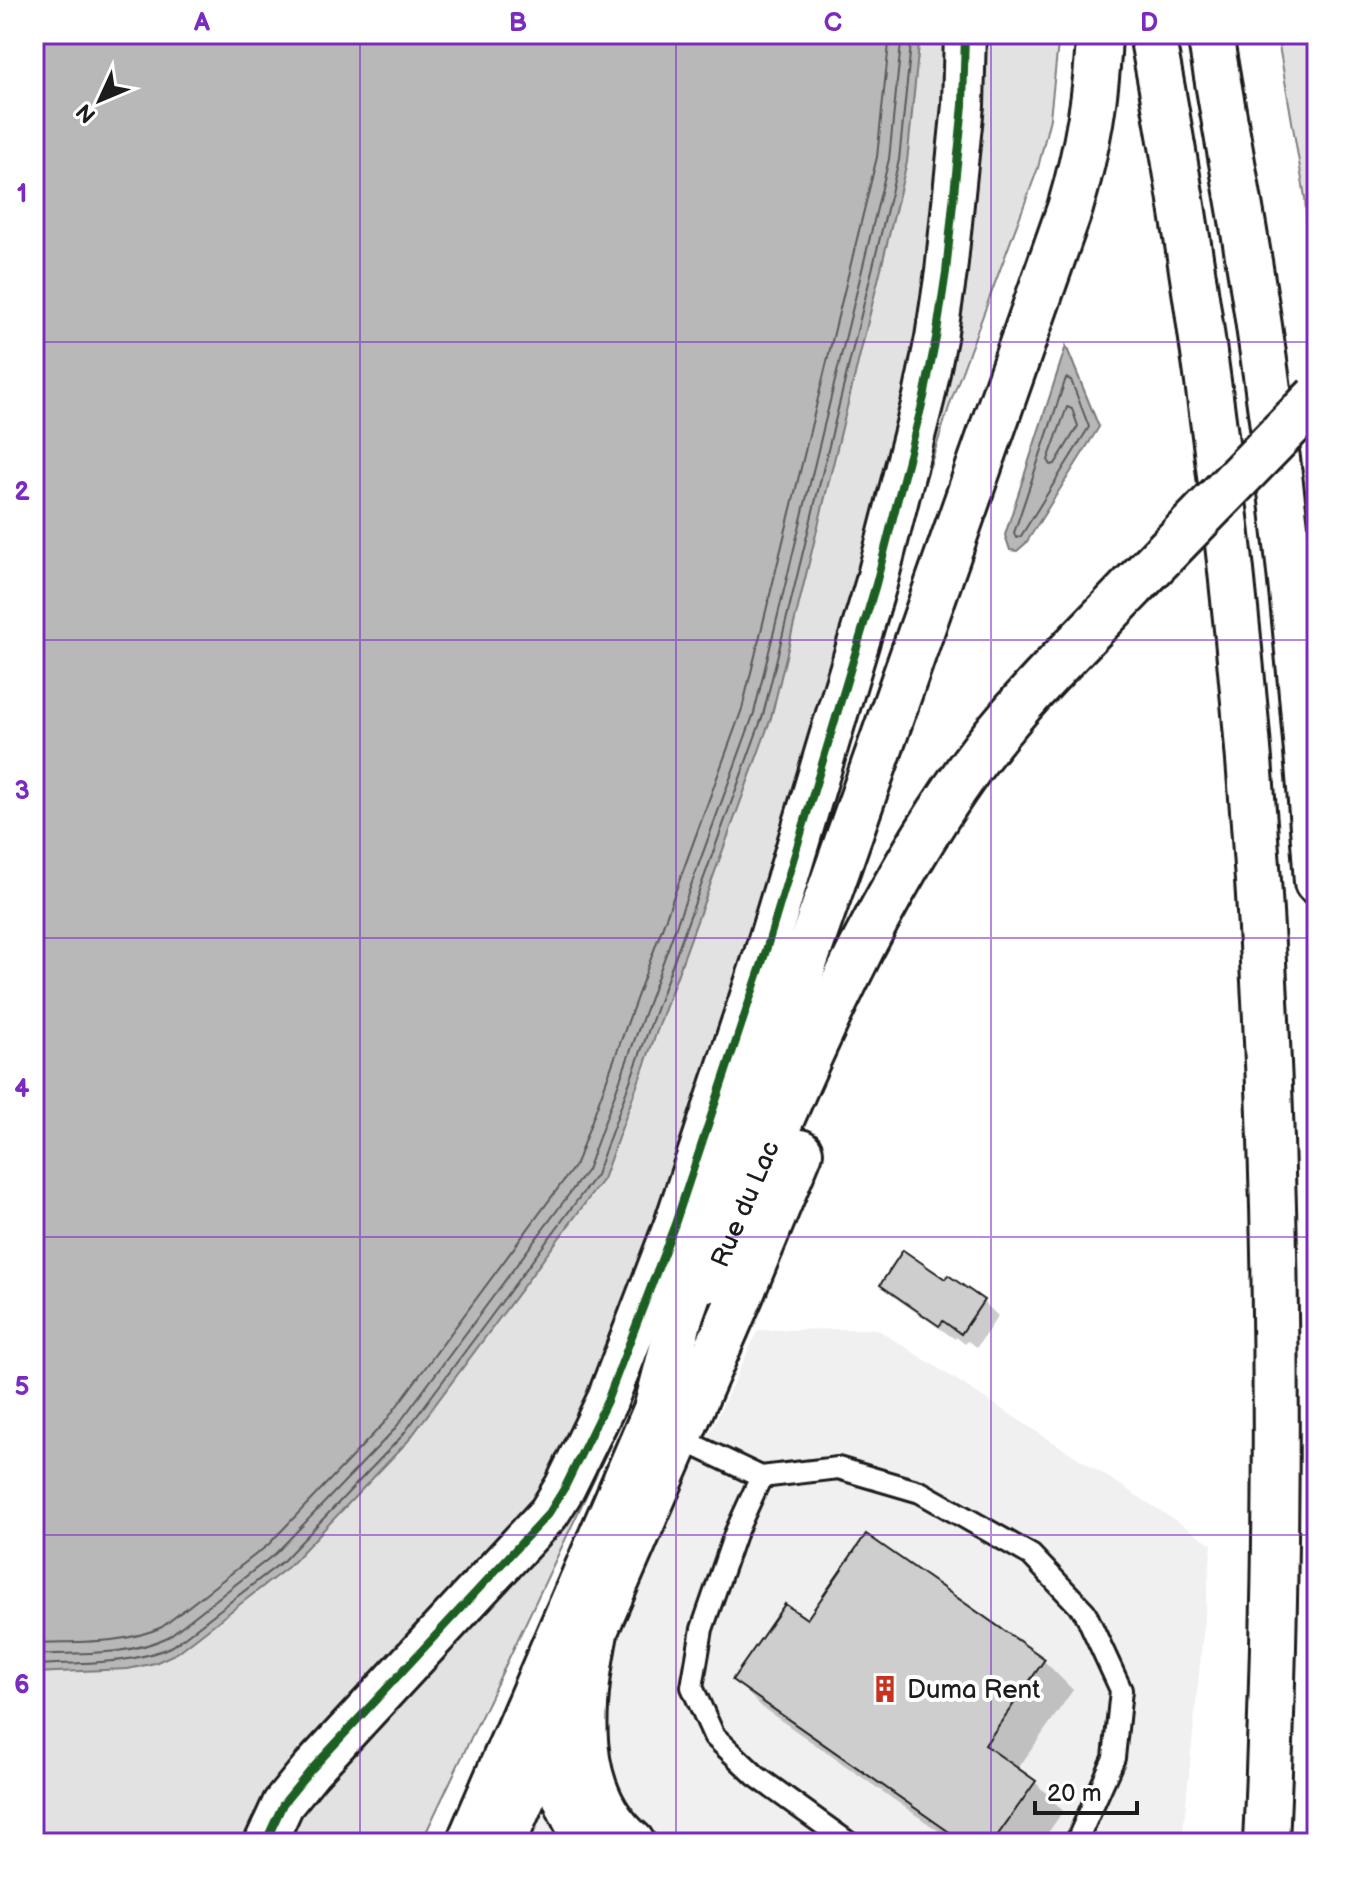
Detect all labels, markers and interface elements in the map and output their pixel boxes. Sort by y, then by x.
text: A [193,8,210,39]
text: B [509,8,527,39]
text: C [824,8,842,39]
text: D [1140,8,1158,39]
north arrow [60,60,140,140]
text: N [71,98,102,128]
text: 1 [17,179,27,210]
text: 2 [14,477,30,508]
text: 3 [14,776,30,807]
text: 4 [14,1074,30,1105]
street label: Rue du Lac [705,1136,787,1272]
text: 5 [14,1372,30,1403]
text: 6 [14,1670,30,1701]
building icon: Duma Rent [870,1674,900,1704]
place label: Duma Rent [907,1675,1040,1706]
scale bar [1035,1765,1137,1815]
text: 20 m [1047,1779,1102,1808]

